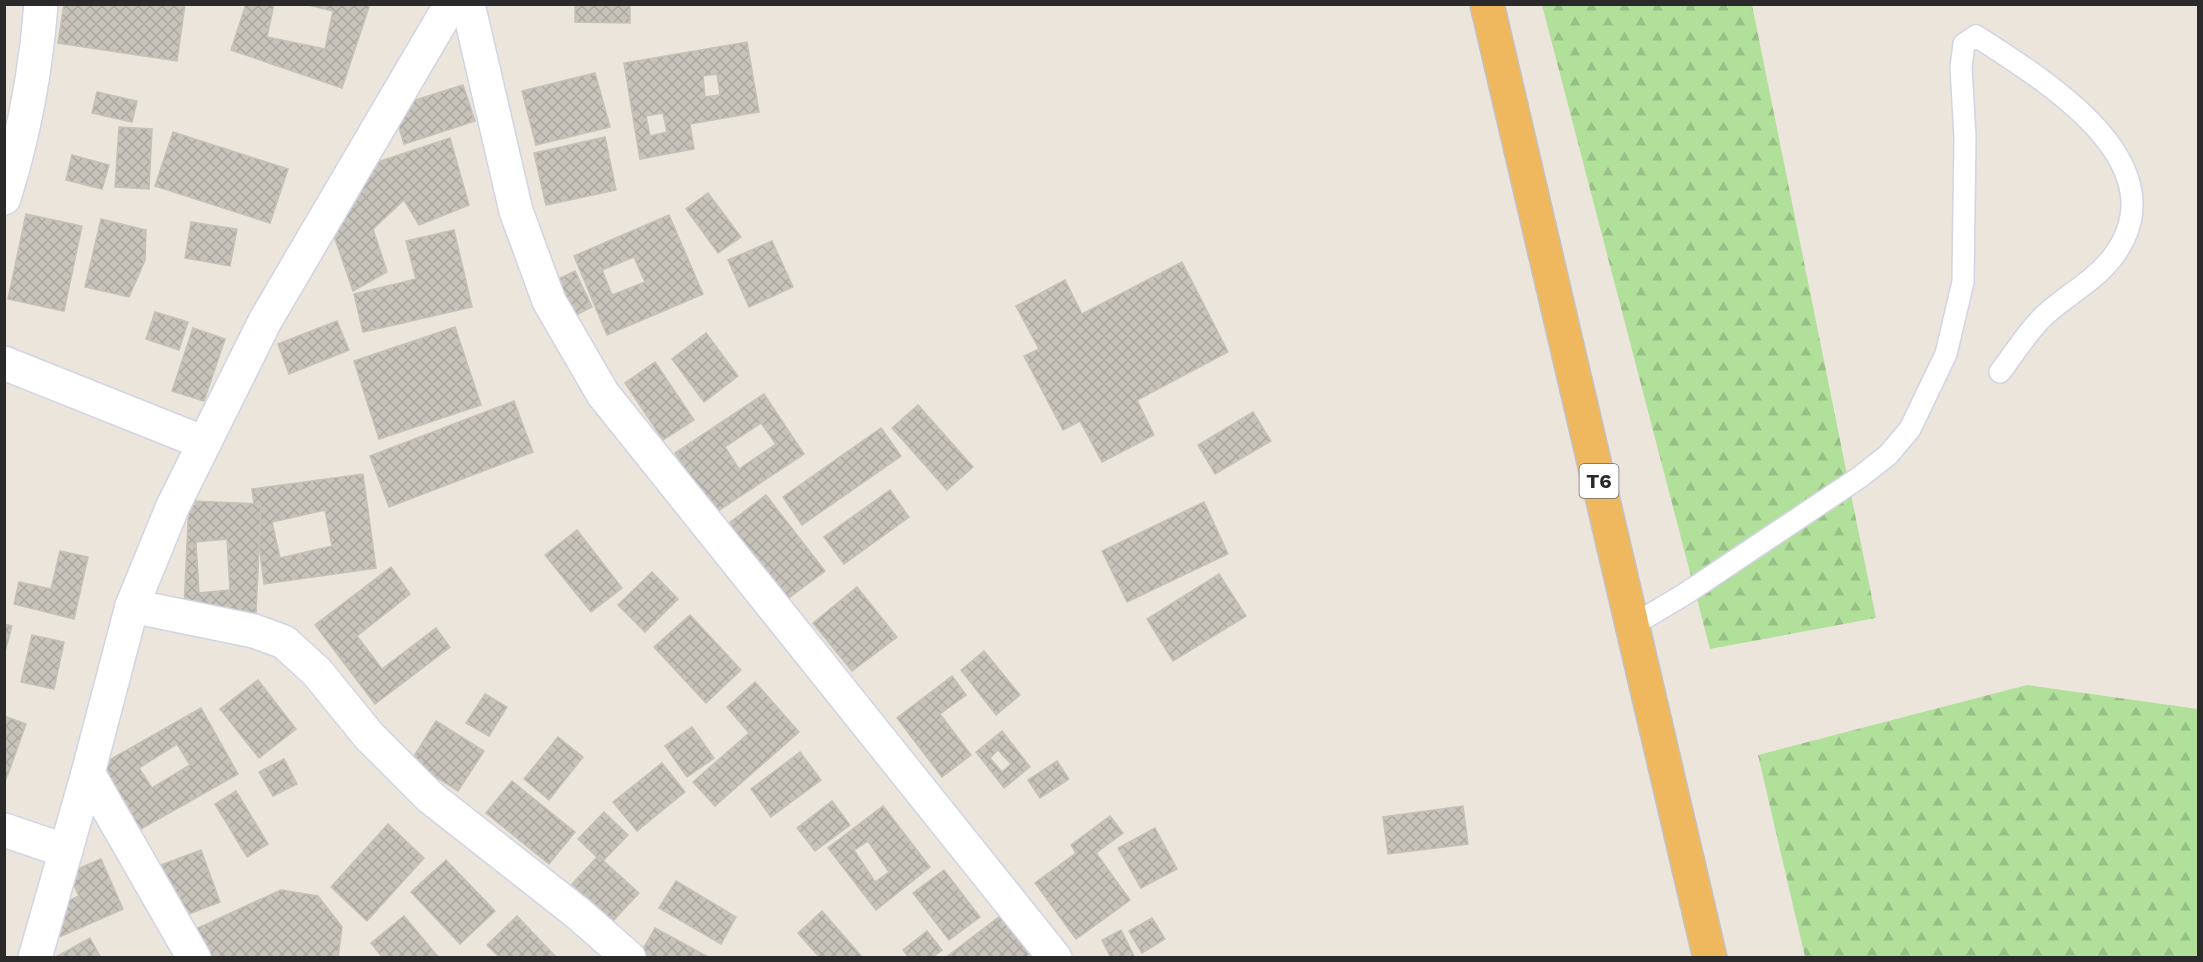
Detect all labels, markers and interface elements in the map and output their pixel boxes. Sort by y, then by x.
road number: T6 [1580,464,1618,498]

